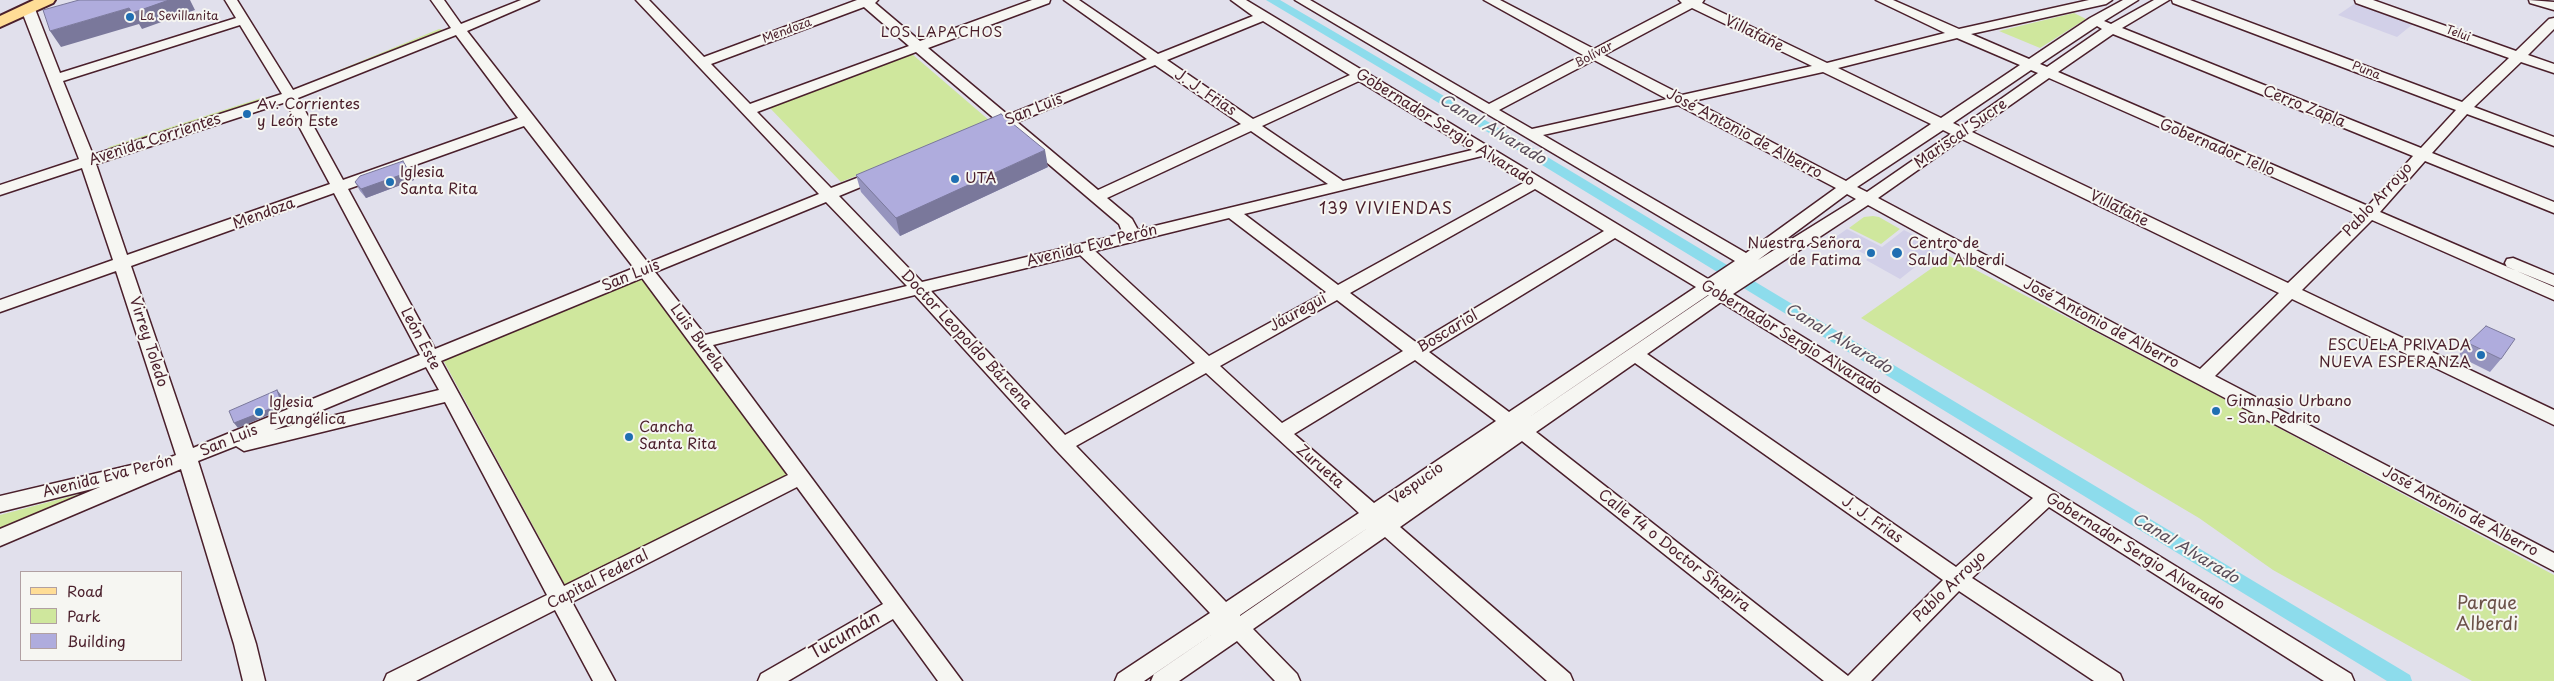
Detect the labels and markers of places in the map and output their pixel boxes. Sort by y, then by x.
place label: La Sevillanita [140,10,219,24]
marker: La Sevillanita [124,11,136,23]
place label: Av. Corrientes y León Este [257,96,360,131]
marker: Av. Corrientes y León Este [241,108,253,120]
place label: Iglesia Santa Rita [400,164,478,199]
place label: UTA [965,170,996,188]
marker: UTA [949,173,961,185]
marker: Iglesia Santa Rita [384,176,396,188]
place label: Nuestra Señora de Fatima [1748,235,1861,270]
place label: Centro de Salud Alberdi [1908,235,2005,270]
marker: Centro de Salud Alberdi [1890,246,1904,260]
marker: Nuestra Señora de Fatima [1865,247,1877,259]
place label: ESCUELA PRIVADA NUEVA ESPERANZA [2319,337,2471,372]
marker: ESCUELA PRIVADA NUEVA ESPERANZA [2475,349,2487,361]
place label: Gimnasio Urbano - San Pedrito [2226,393,2352,428]
place label: Iglesia Evangélica [269,394,346,429]
marker: Gimnasio Urbano - San Pedrito [2210,405,2222,417]
marker: Iglesia Evangélica [253,406,265,418]
place label: Cancha Santa Rita [639,419,717,454]
marker: Cancha Santa Rita [623,431,635,443]

